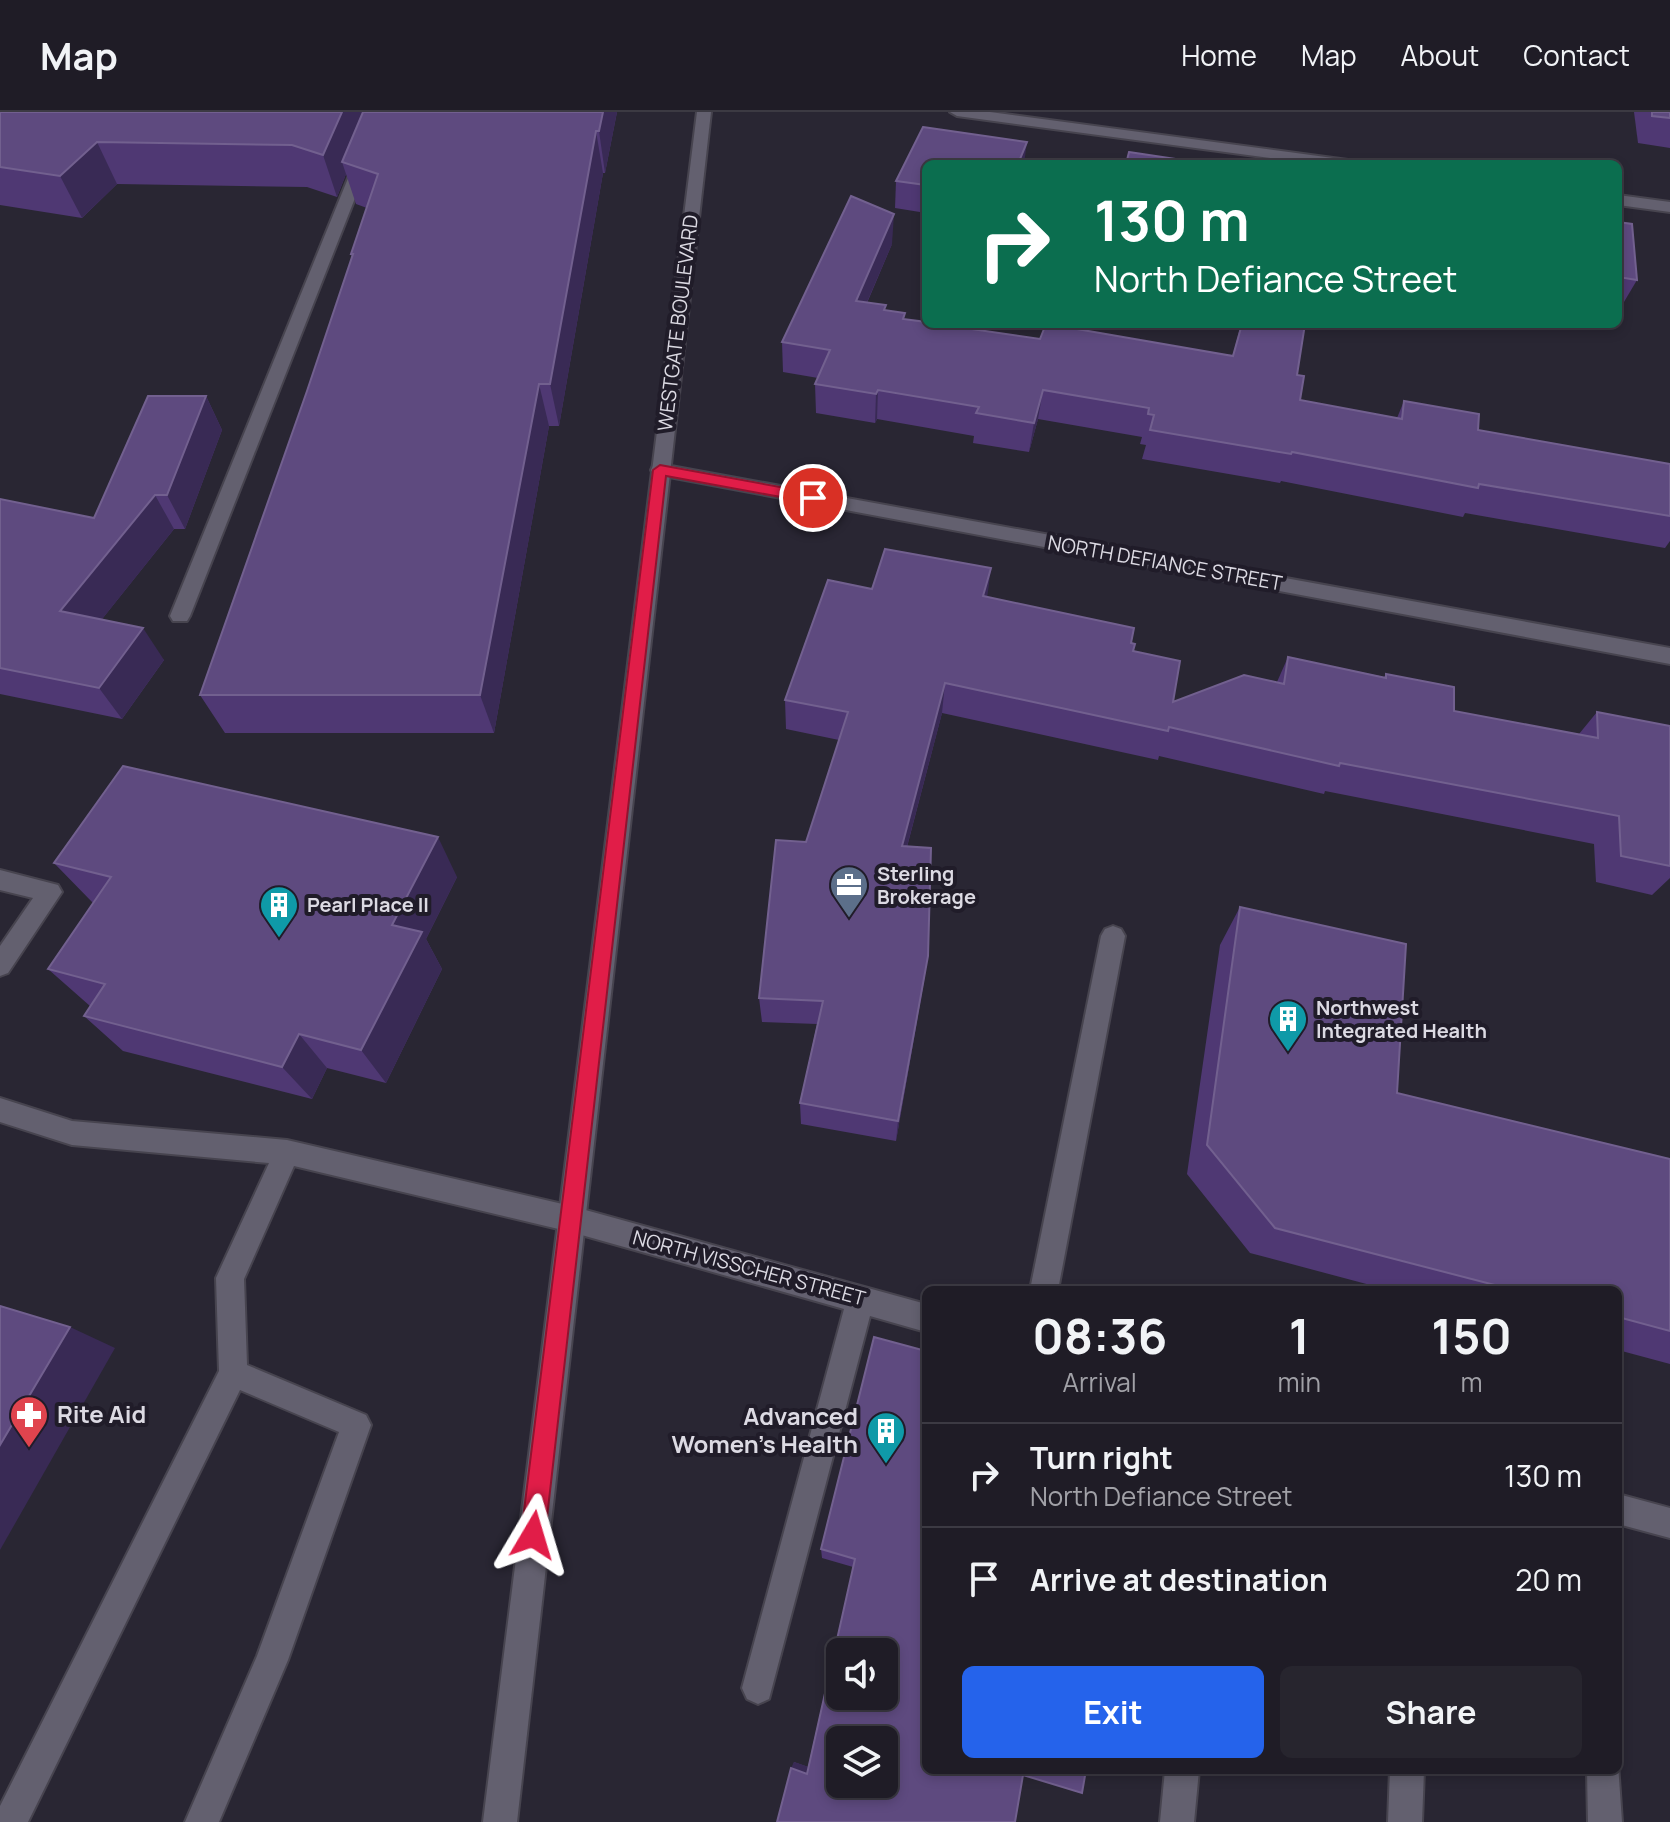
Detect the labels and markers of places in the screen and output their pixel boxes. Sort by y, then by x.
pin [779,464,847,532]
place label: Sterling Brokerage [877,860,976,910]
office icon: Sterling Brokerage [828,864,870,919]
building icon: Pearl Place II [258,884,300,939]
place label: Pearl Place II [307,891,429,918]
place label: Northwest Integrated Health [1316,994,1487,1044]
building icon: Northwest Integrated Health [1267,998,1309,1053]
pharmacy icon: Rite Aid [8,1394,50,1449]
place label: Rite Aid [57,1397,146,1430]
place label: Advanced Women's Health [672,1399,858,1460]
building icon: Advanced Women's Health [865,1410,907,1465]

